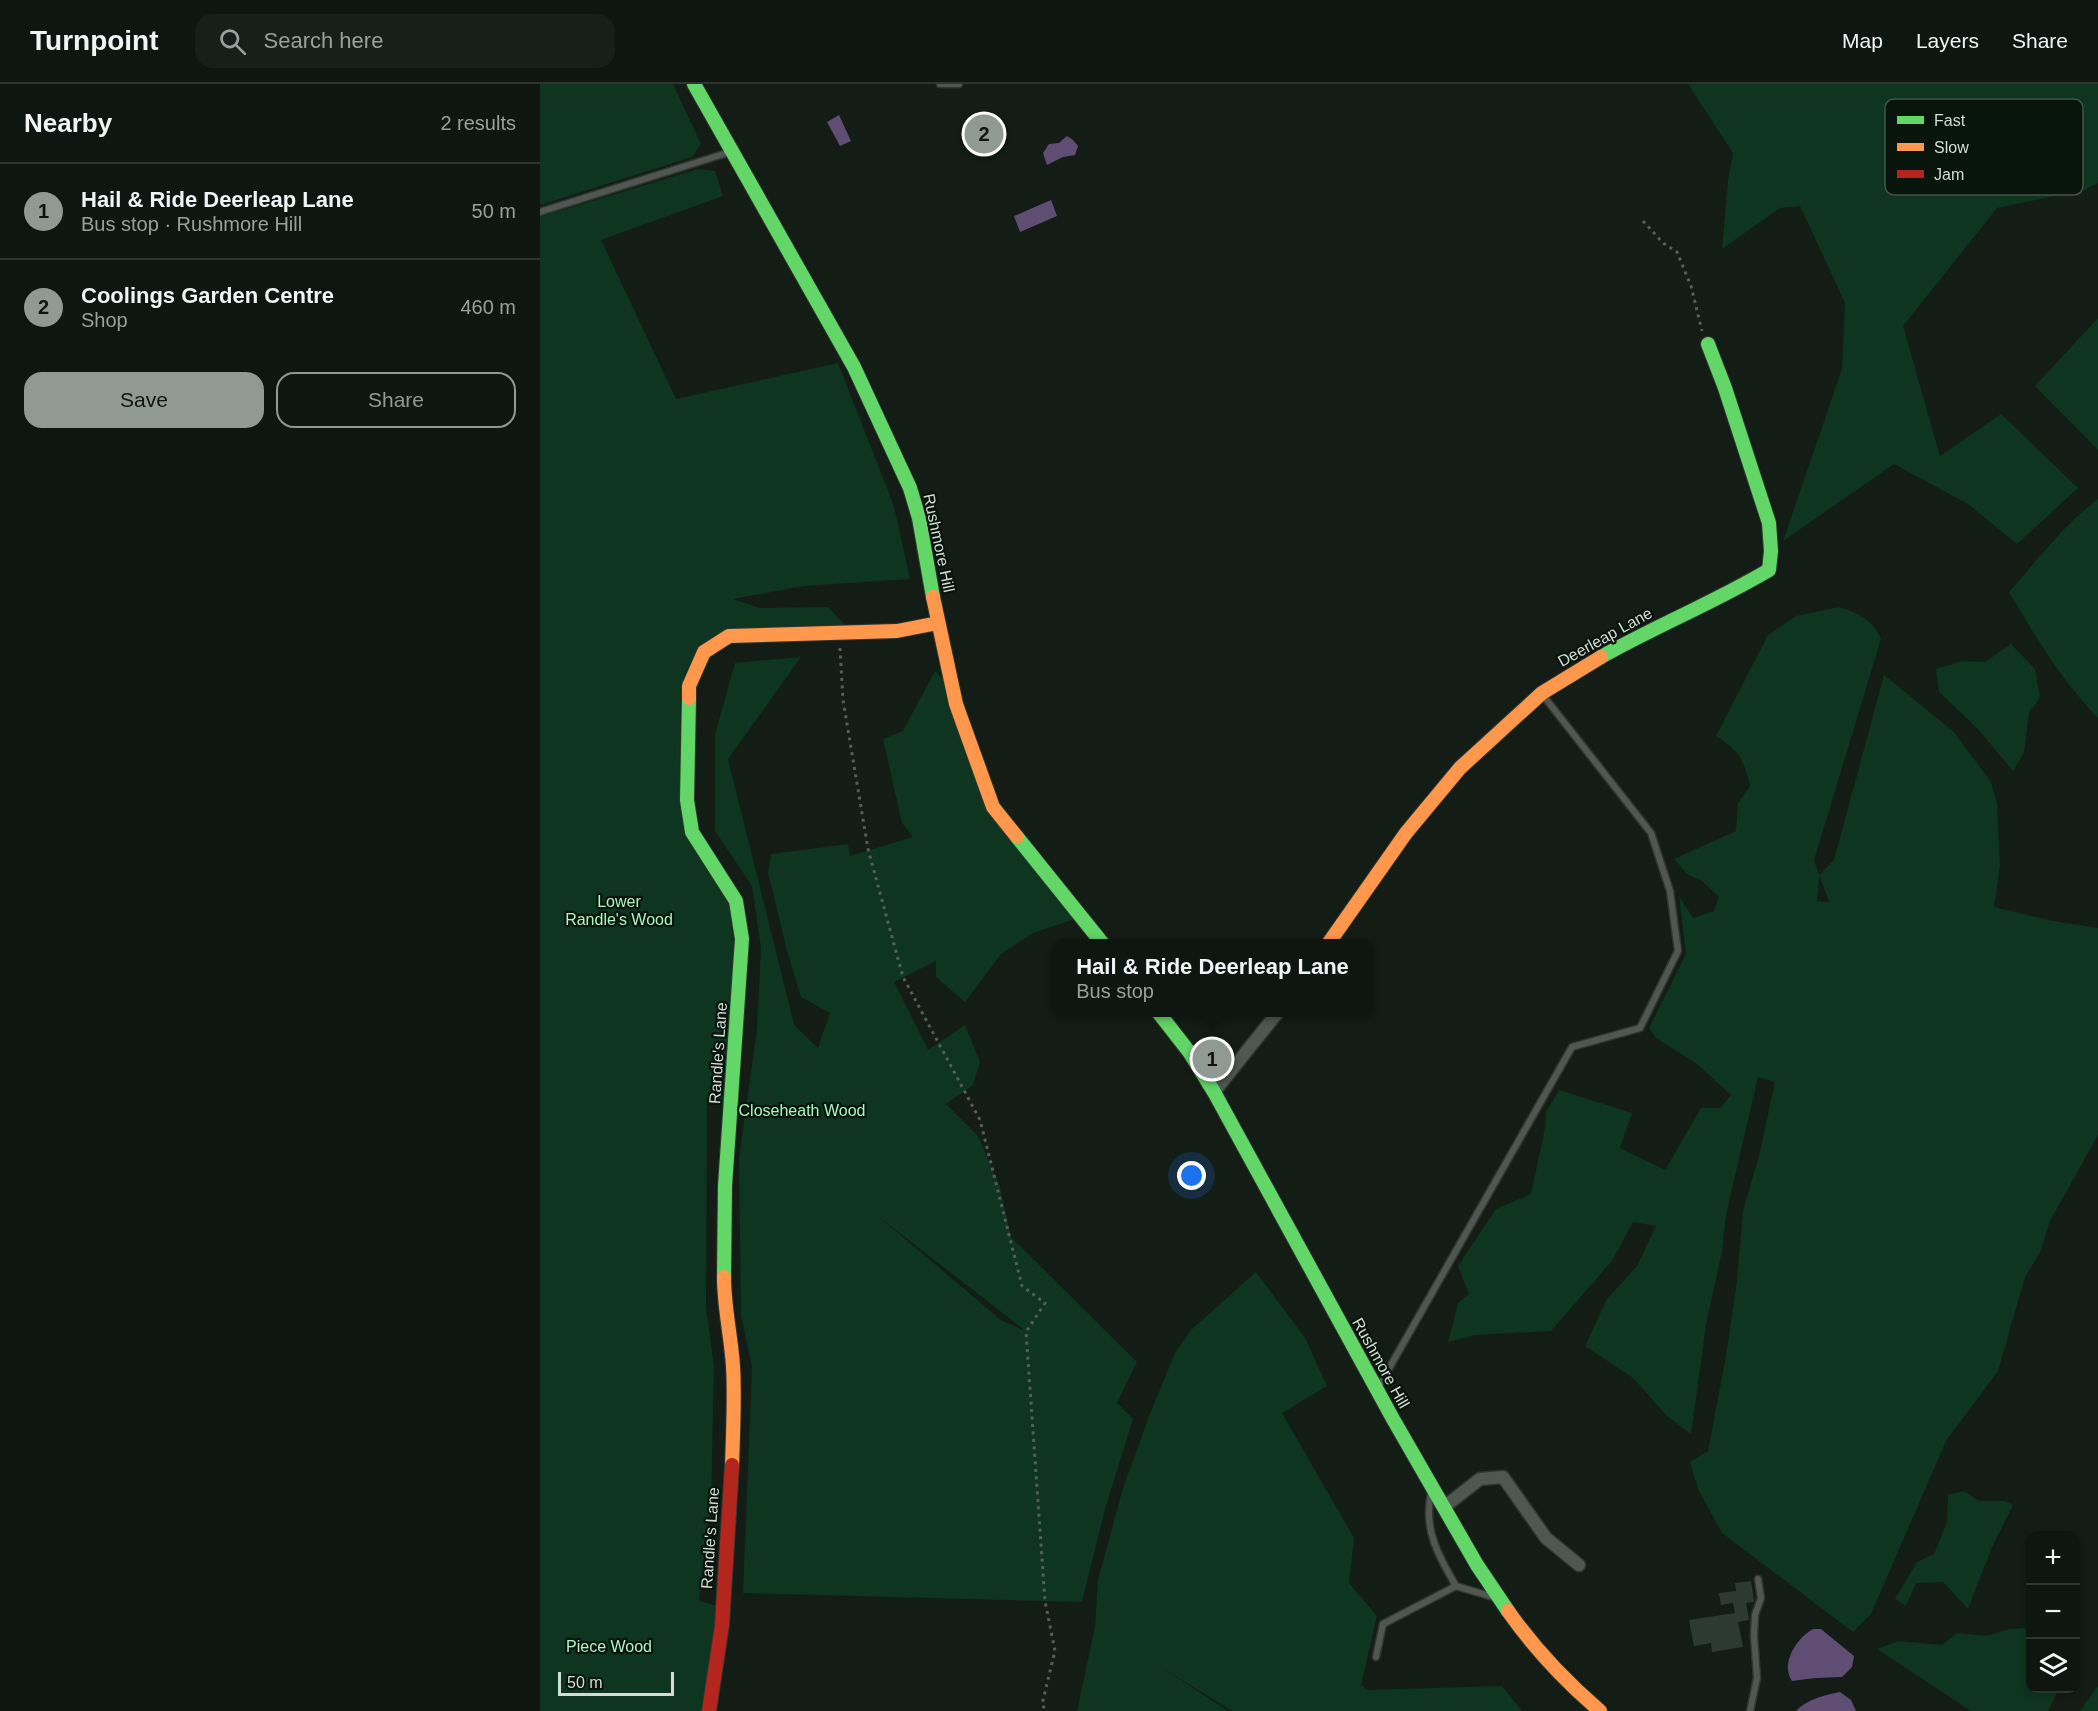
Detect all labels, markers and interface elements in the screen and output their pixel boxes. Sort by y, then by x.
search box [195,14,615,68]
text: Turnpoint [30,25,159,56]
icon: search [216,25,249,58]
text: Search here [264,28,383,53]
text: Map [1842,29,1883,52]
text: Layers [1916,29,1979,52]
text: Share [2012,29,2068,52]
legend [1885,99,2083,195]
text: Nearby [24,108,112,138]
text: 2 results [440,112,516,134]
pin: 2 [964,112,1004,156]
text: Fast [1934,112,1966,129]
text: Slow [1934,139,1969,156]
text: Jam [1934,166,1964,183]
text: Hail & Ride Deerleap Lane [81,187,354,212]
text: 1 [38,200,49,222]
text: 50 m [472,200,516,222]
text: Bus stop · Rushmore Hill [81,213,302,235]
text: Coolings Garden Centre [81,283,334,308]
text: 2 [38,296,49,318]
text: 460 m [460,296,516,318]
text: Shop [81,309,128,331]
button: Save [24,372,264,428]
button: Share [276,372,516,428]
street label: Rushmore Hill [920,492,958,594]
street label: Deerleap Lane [1555,604,1655,670]
park label: Lower Randle's Wood [565,893,673,928]
popup [1052,939,1373,1017]
text: Hail & Ride Deerleap Lane [1076,954,1349,979]
text: Bus stop [1076,980,1154,1002]
street label: Randle's Lane [706,1002,730,1104]
pin: 1 [1192,1036,1232,1082]
park label: Closeheath Wood [739,1102,865,1119]
your location [1177,1161,1206,1190]
street label: Rushmore Hill [1349,1315,1413,1411]
street label: Randle's Lane [698,1487,722,1589]
map controls [2026,1531,2080,1693]
button: + [2026,1531,2080,1585]
button: − [2026,1585,2080,1639]
park label: Piece Wood [566,1638,652,1655]
button: layers [2026,1639,2080,1693]
scale bar [558,1669,674,1696]
text: 50 m [567,1674,603,1691]

